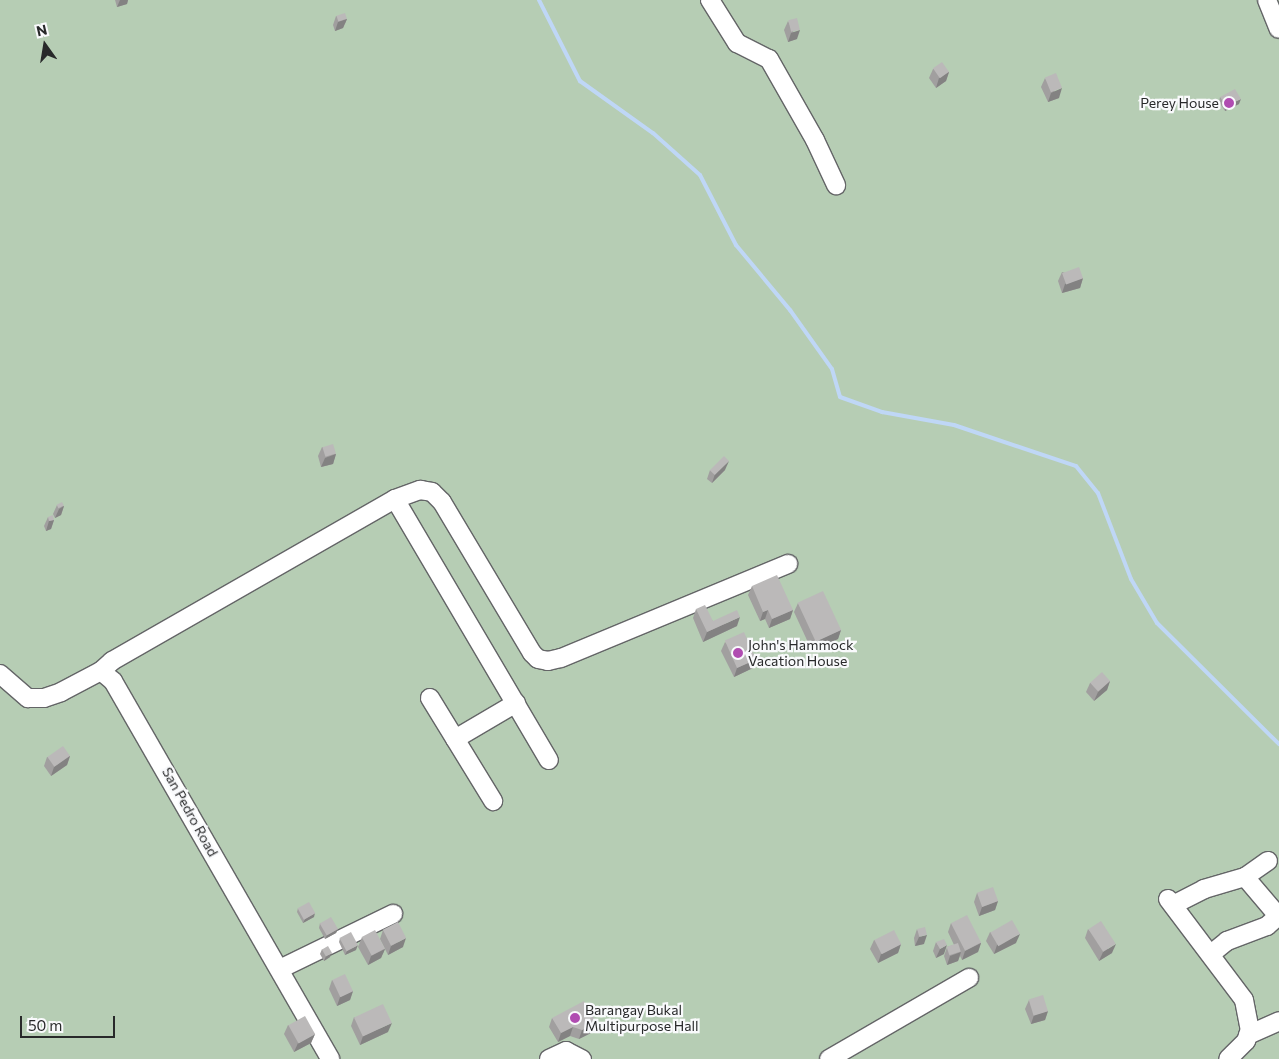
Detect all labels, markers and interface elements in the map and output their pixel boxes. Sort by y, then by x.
north arrow [20,20,70,70]
text: N [34,20,49,39]
place label: Perey House [1140,95,1219,111]
marker: Perey House [1223,97,1235,109]
place label: John's Hammock Vacation House [748,637,853,670]
marker: John's Hammock Vacation House [732,647,744,659]
street label: San Pedro Road [159,764,221,860]
place label: Barangay Bukal Multipurpose Hall [585,1002,699,1034]
scale bar [22,1006,118,1038]
marker: Barangay Bukal Multipurpose Hall [569,1012,581,1024]
text: 50 m [28,1016,62,1034]

